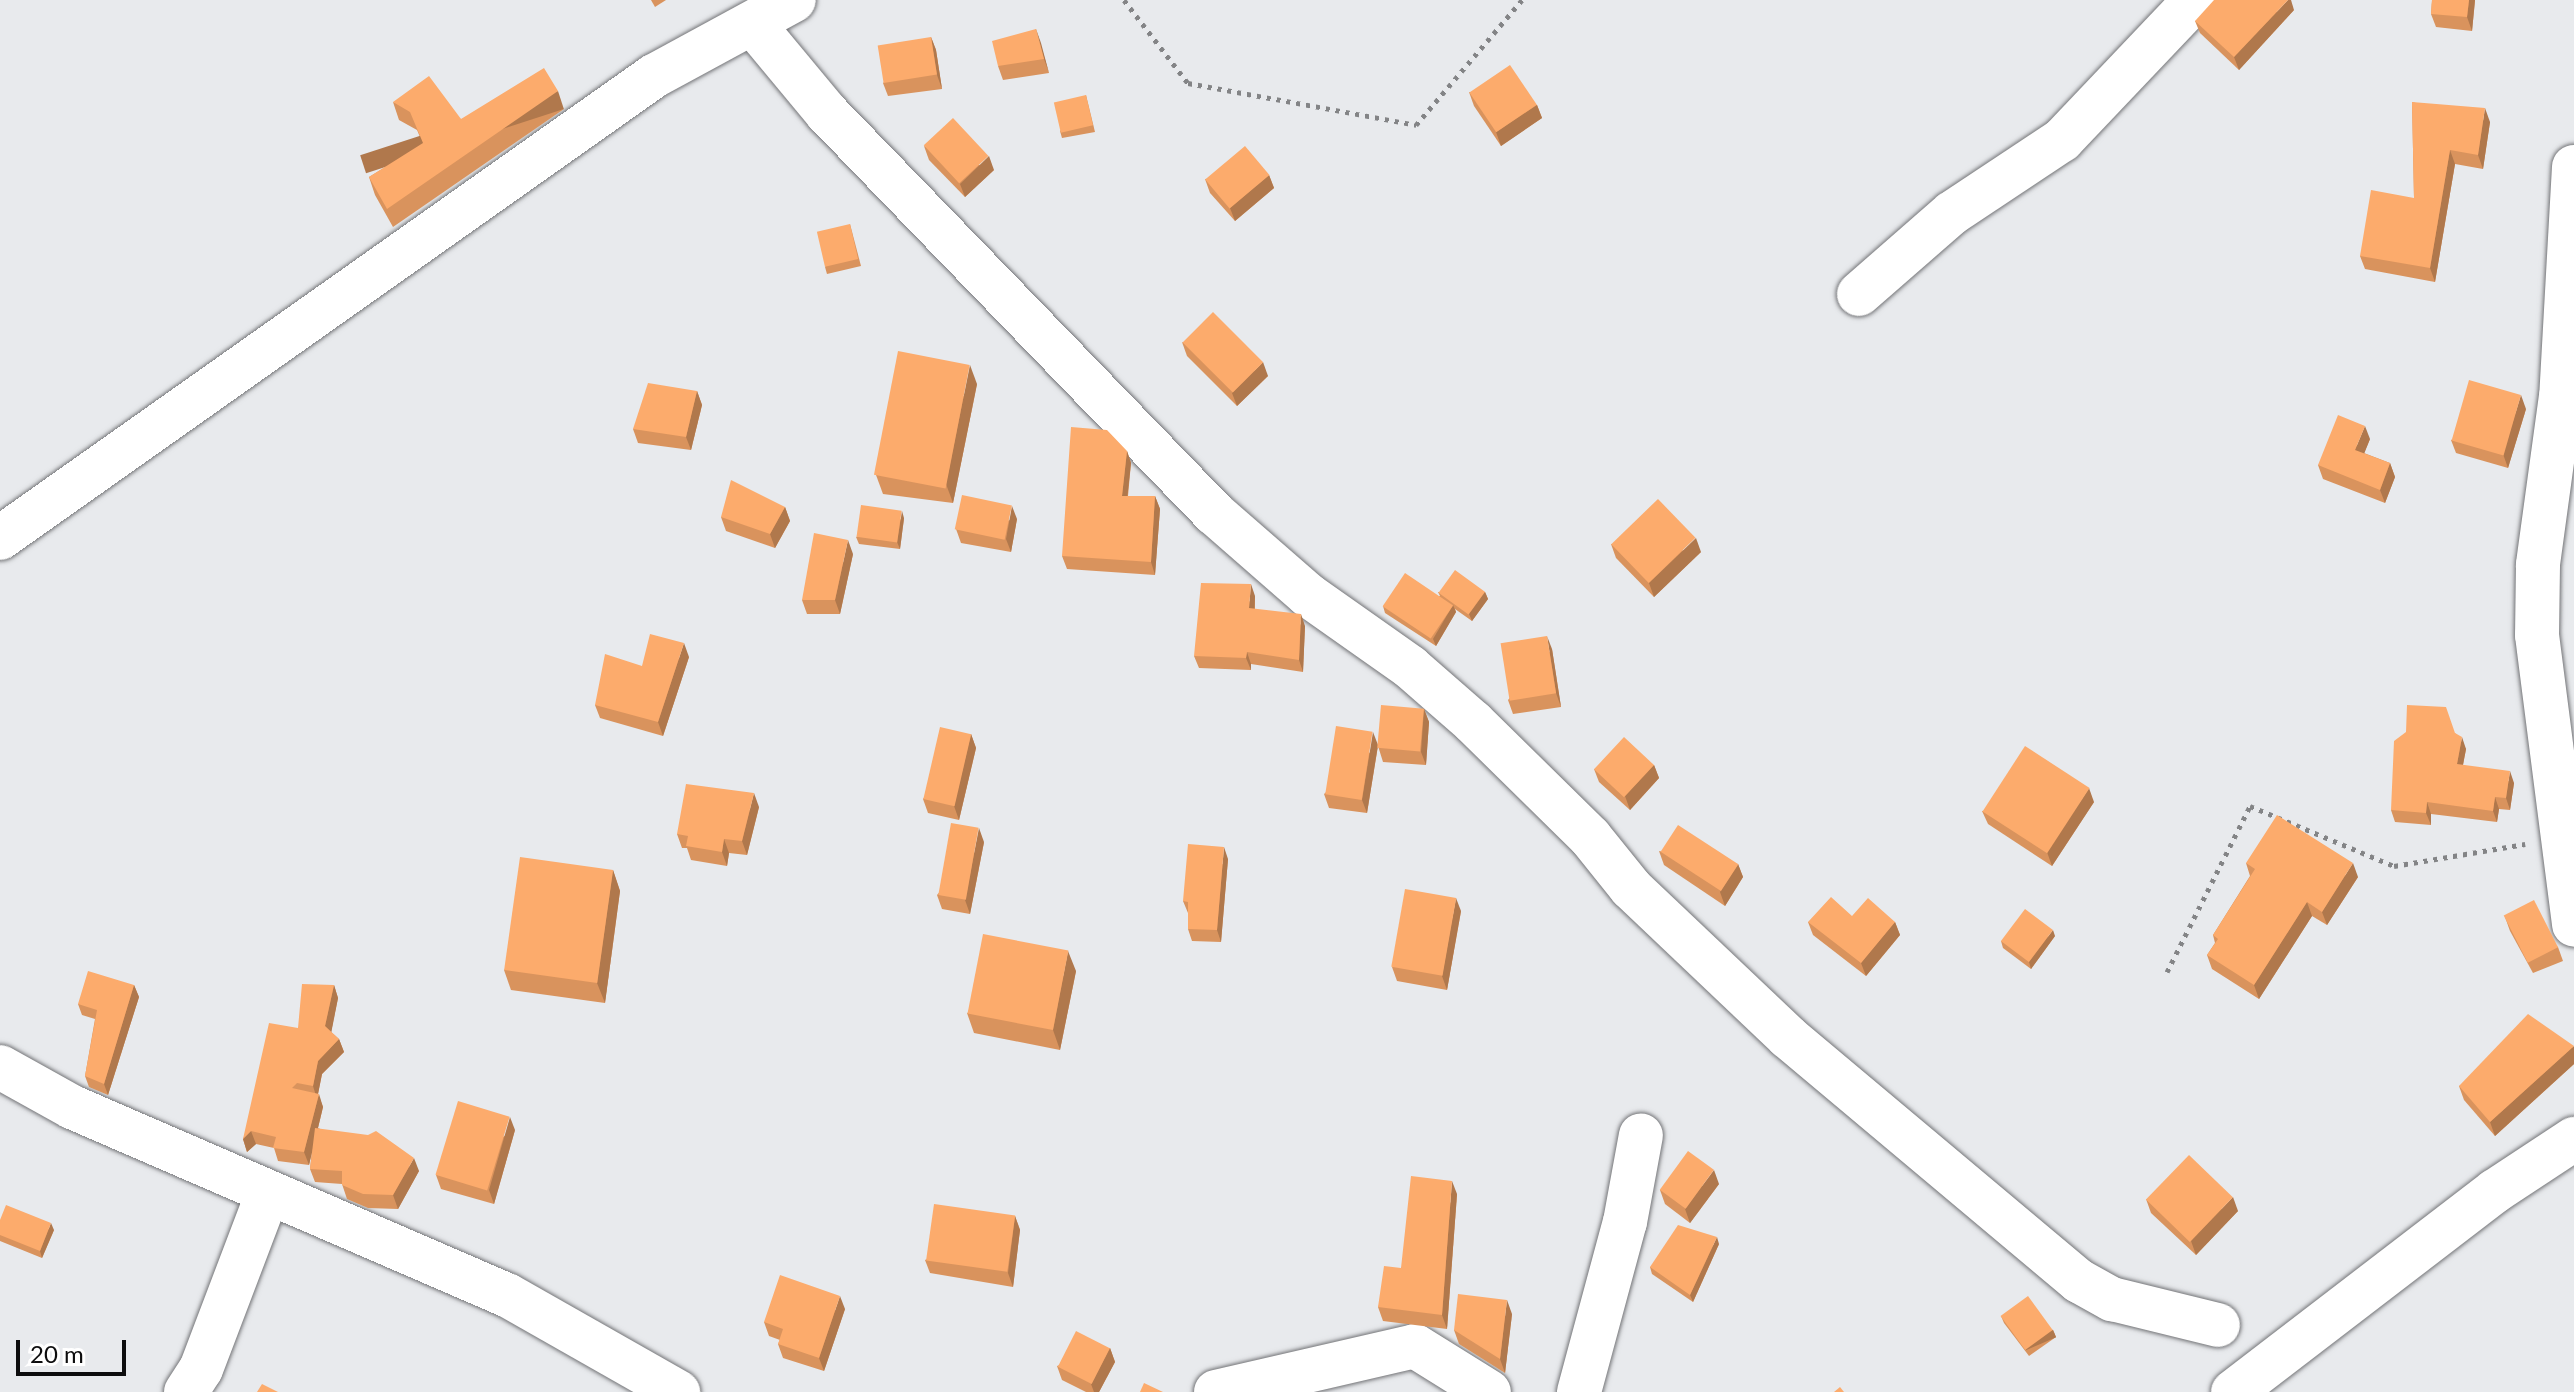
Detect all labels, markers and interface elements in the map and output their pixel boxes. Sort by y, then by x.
scale bar [20,1324,130,1374]
text: 20 m [30,1339,84,1368]

